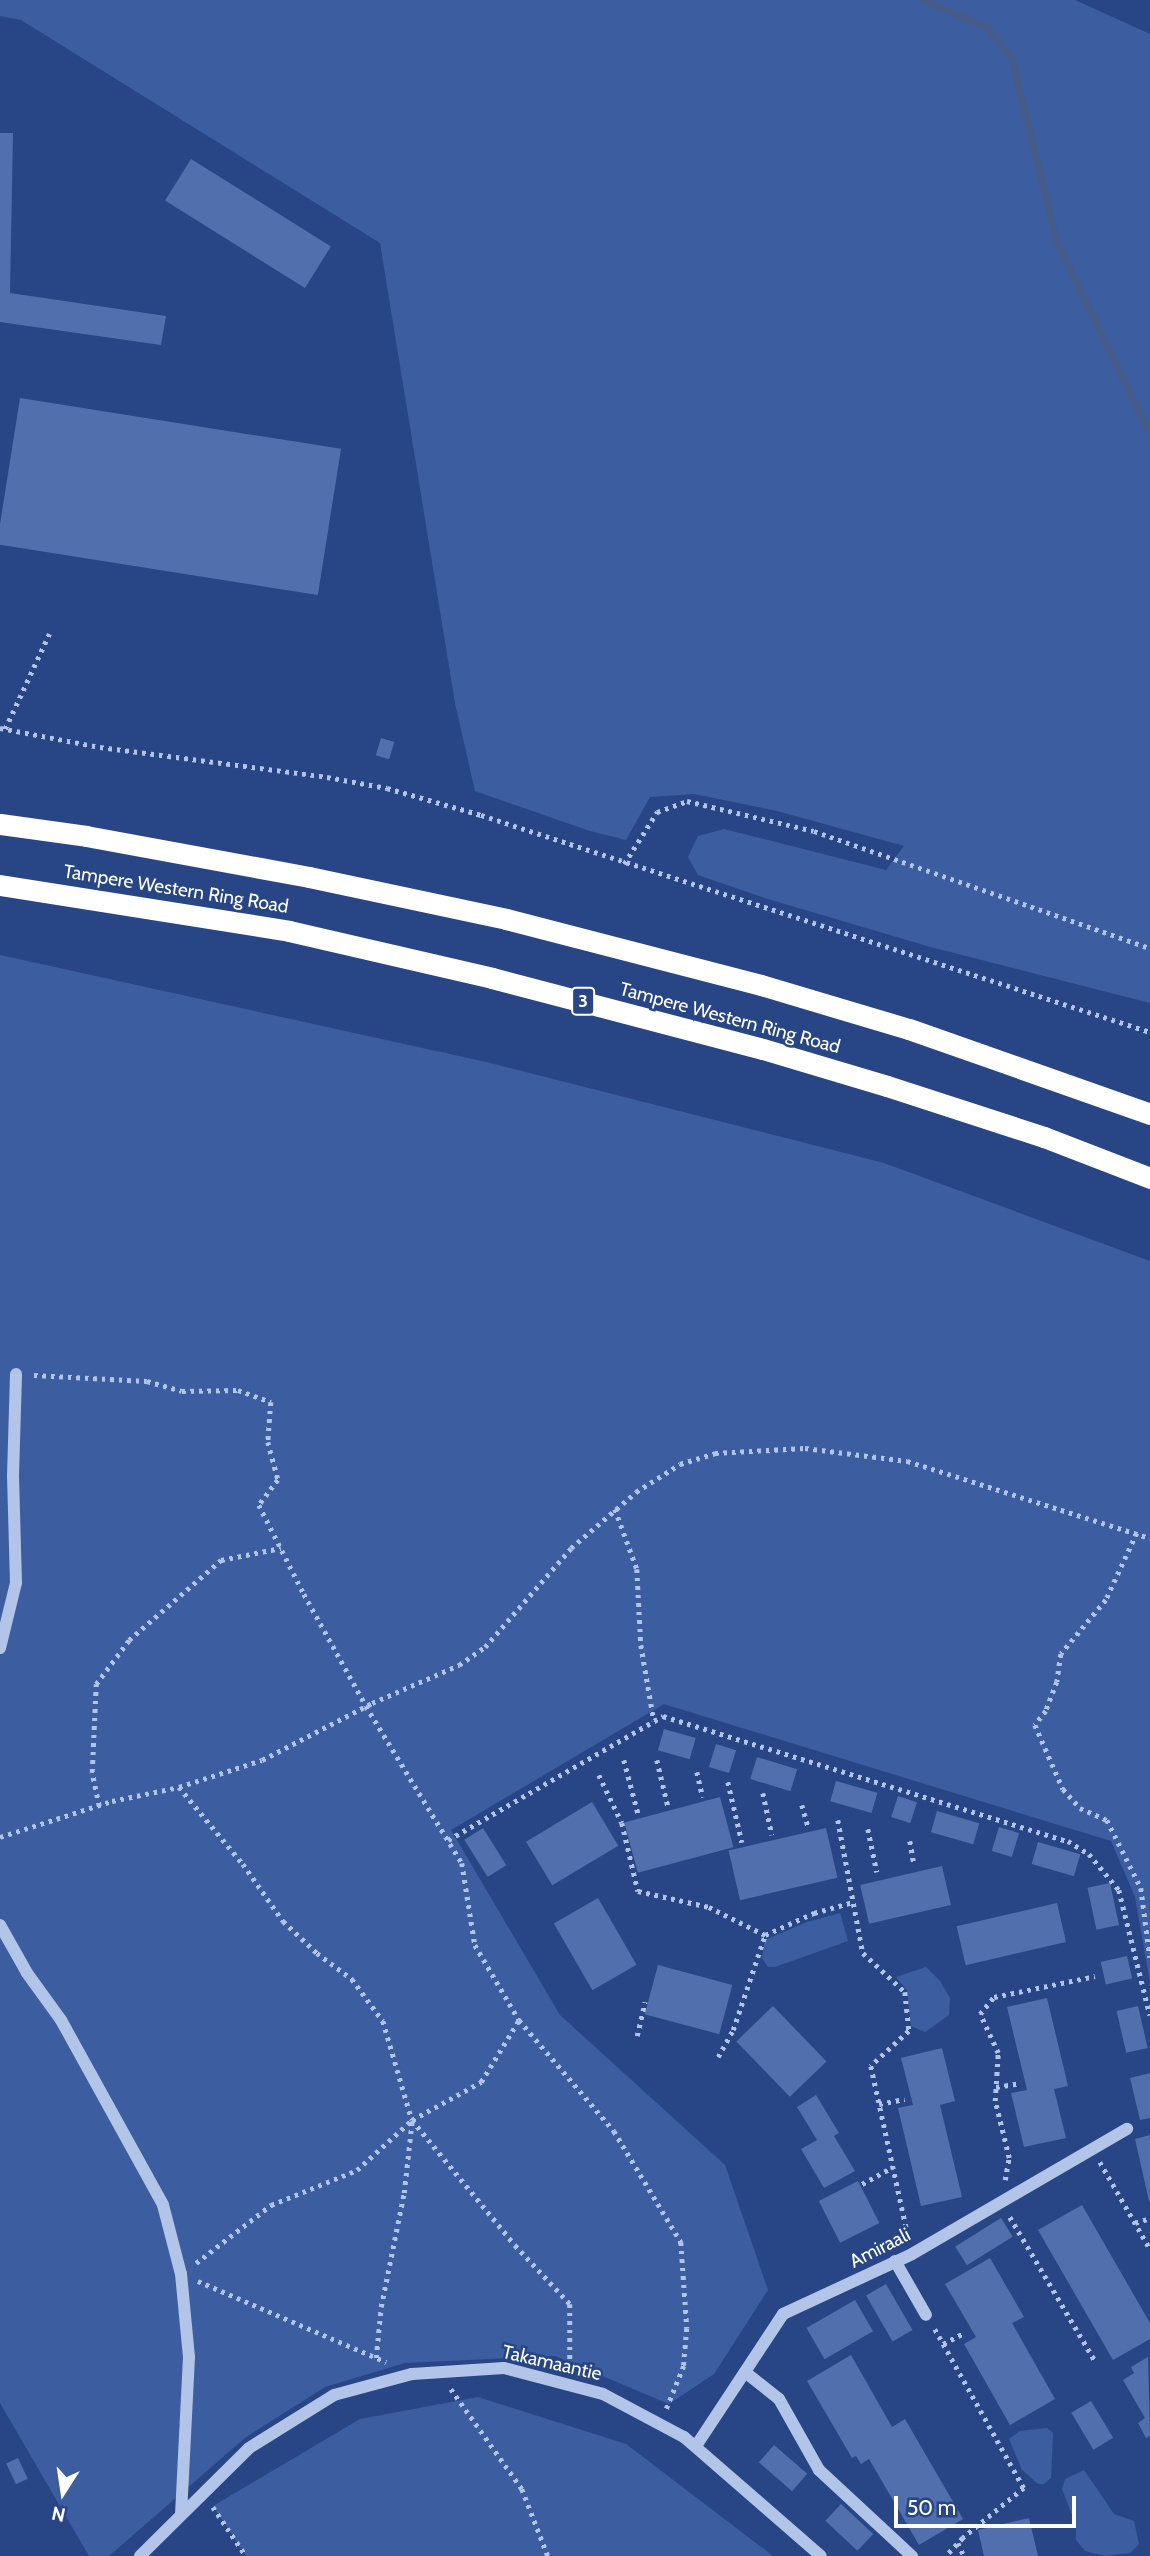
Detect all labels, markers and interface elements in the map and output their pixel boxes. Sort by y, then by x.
street label: Tampere Western Ring Road [62,860,290,918]
street label: Tampere Western Ring Road [617,978,843,1058]
road number: 3 [571,986,595,1016]
street label: Amiraali [846,2223,914,2273]
street label: Takamaantie [500,2341,604,2385]
north arrow [28,2458,98,2528]
scale bar [898,2482,1080,2526]
text: 50 m [907,2495,956,2520]
text: N [50,2501,67,2527]

